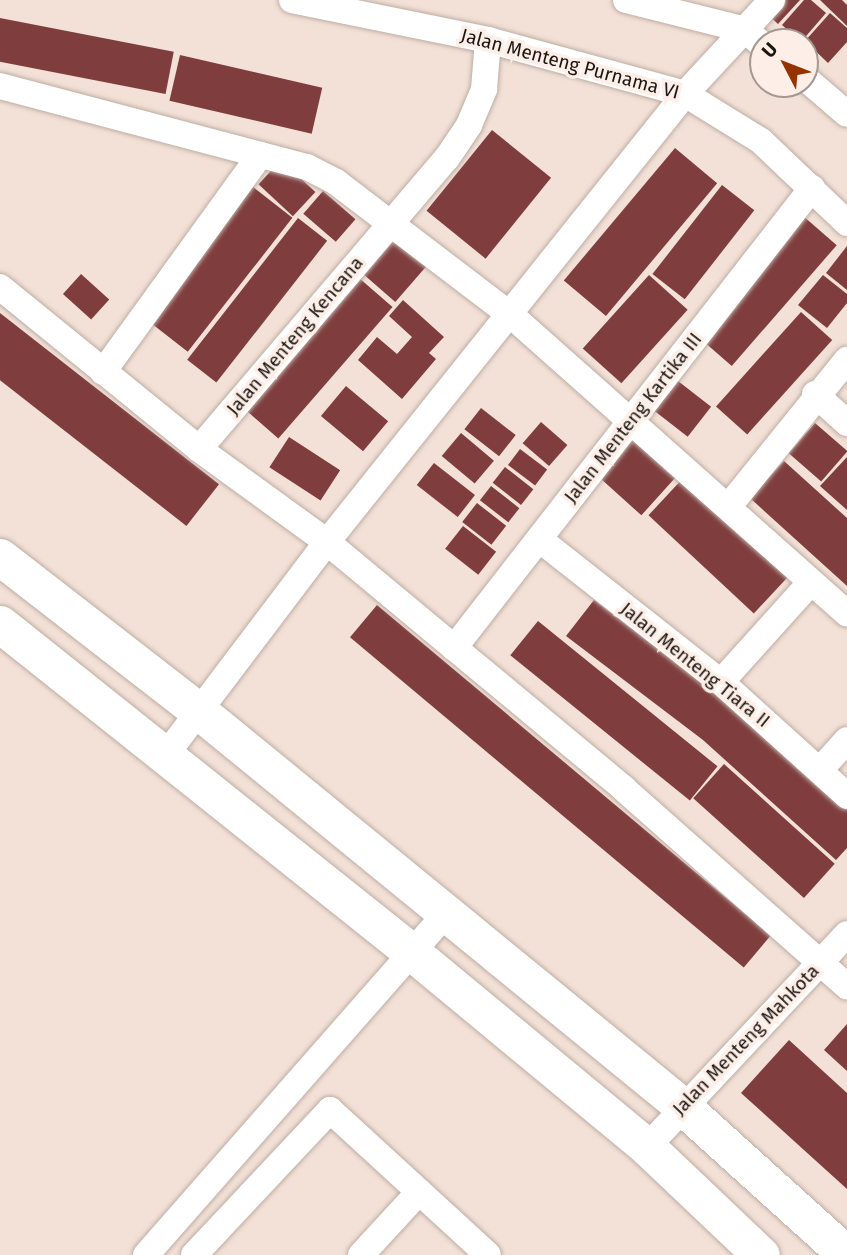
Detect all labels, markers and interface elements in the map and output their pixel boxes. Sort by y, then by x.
street label: Jalan Menteng Purnama VI [458,24,682,104]
north arrow [749,28,819,98]
text: U [757,38,782,62]
street label: Jalan Menteng Kencana [222,252,368,420]
street label: Jalan Menteng Kartika III [559,328,707,508]
street label: Jalan Menteng Tiara II [616,598,774,732]
street label: Jalan Menteng Mahkota [668,960,824,1120]

